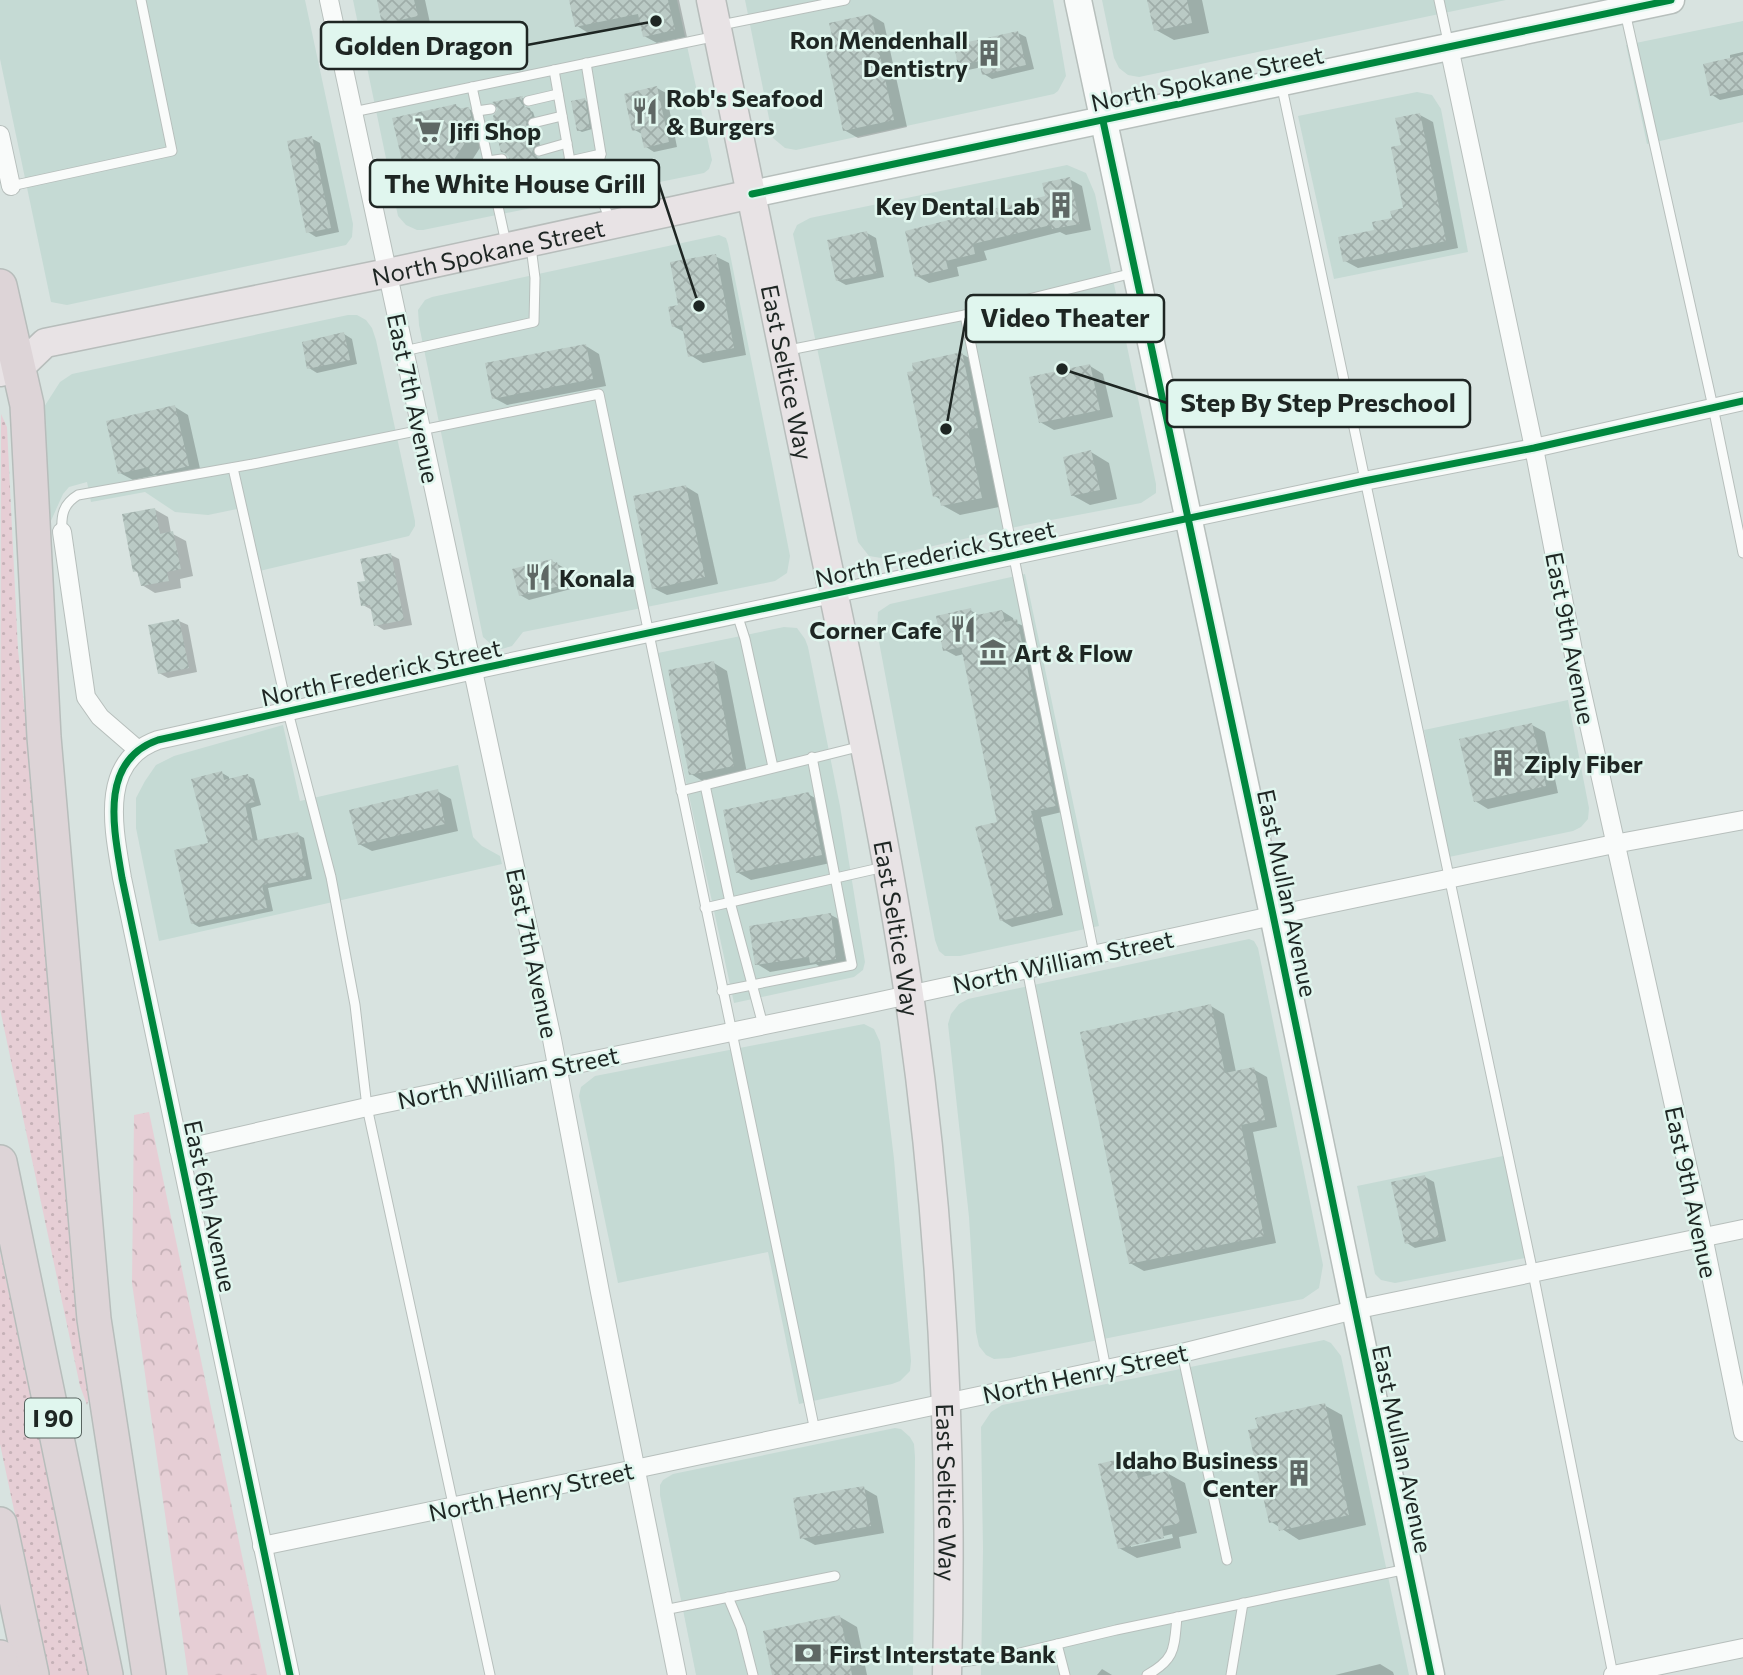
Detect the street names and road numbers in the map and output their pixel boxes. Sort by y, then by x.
street label: North Spokane Street [1088,39,1326,117]
street label: North Spokane Street [369,212,607,290]
street label: East Seltice Way [756,282,820,462]
street label: East 7th Avenue [382,310,446,486]
street label: North Frederick Street [812,513,1058,593]
street label: East 9th Avenue [1540,549,1602,727]
street label: North Frederick Street [258,632,504,712]
street label: East Mullan Avenue [1252,787,1324,999]
street label: East Seltice Way [869,838,926,1018]
street label: East 7th Avenue [501,865,565,1041]
street label: North William Street [950,923,1176,999]
street label: North William Street [395,1039,621,1115]
street label: East 9th Avenue [1660,1103,1724,1281]
street label: East 6th Avenue [179,1117,243,1295]
street label: North Henry Street [980,1337,1190,1409]
street label: East Mullan Avenue [1367,1343,1439,1555]
road number: I 90 [25,1399,81,1438]
street label: East Seltice Way [931,1403,963,1582]
street label: North Henry Street [426,1455,636,1527]

